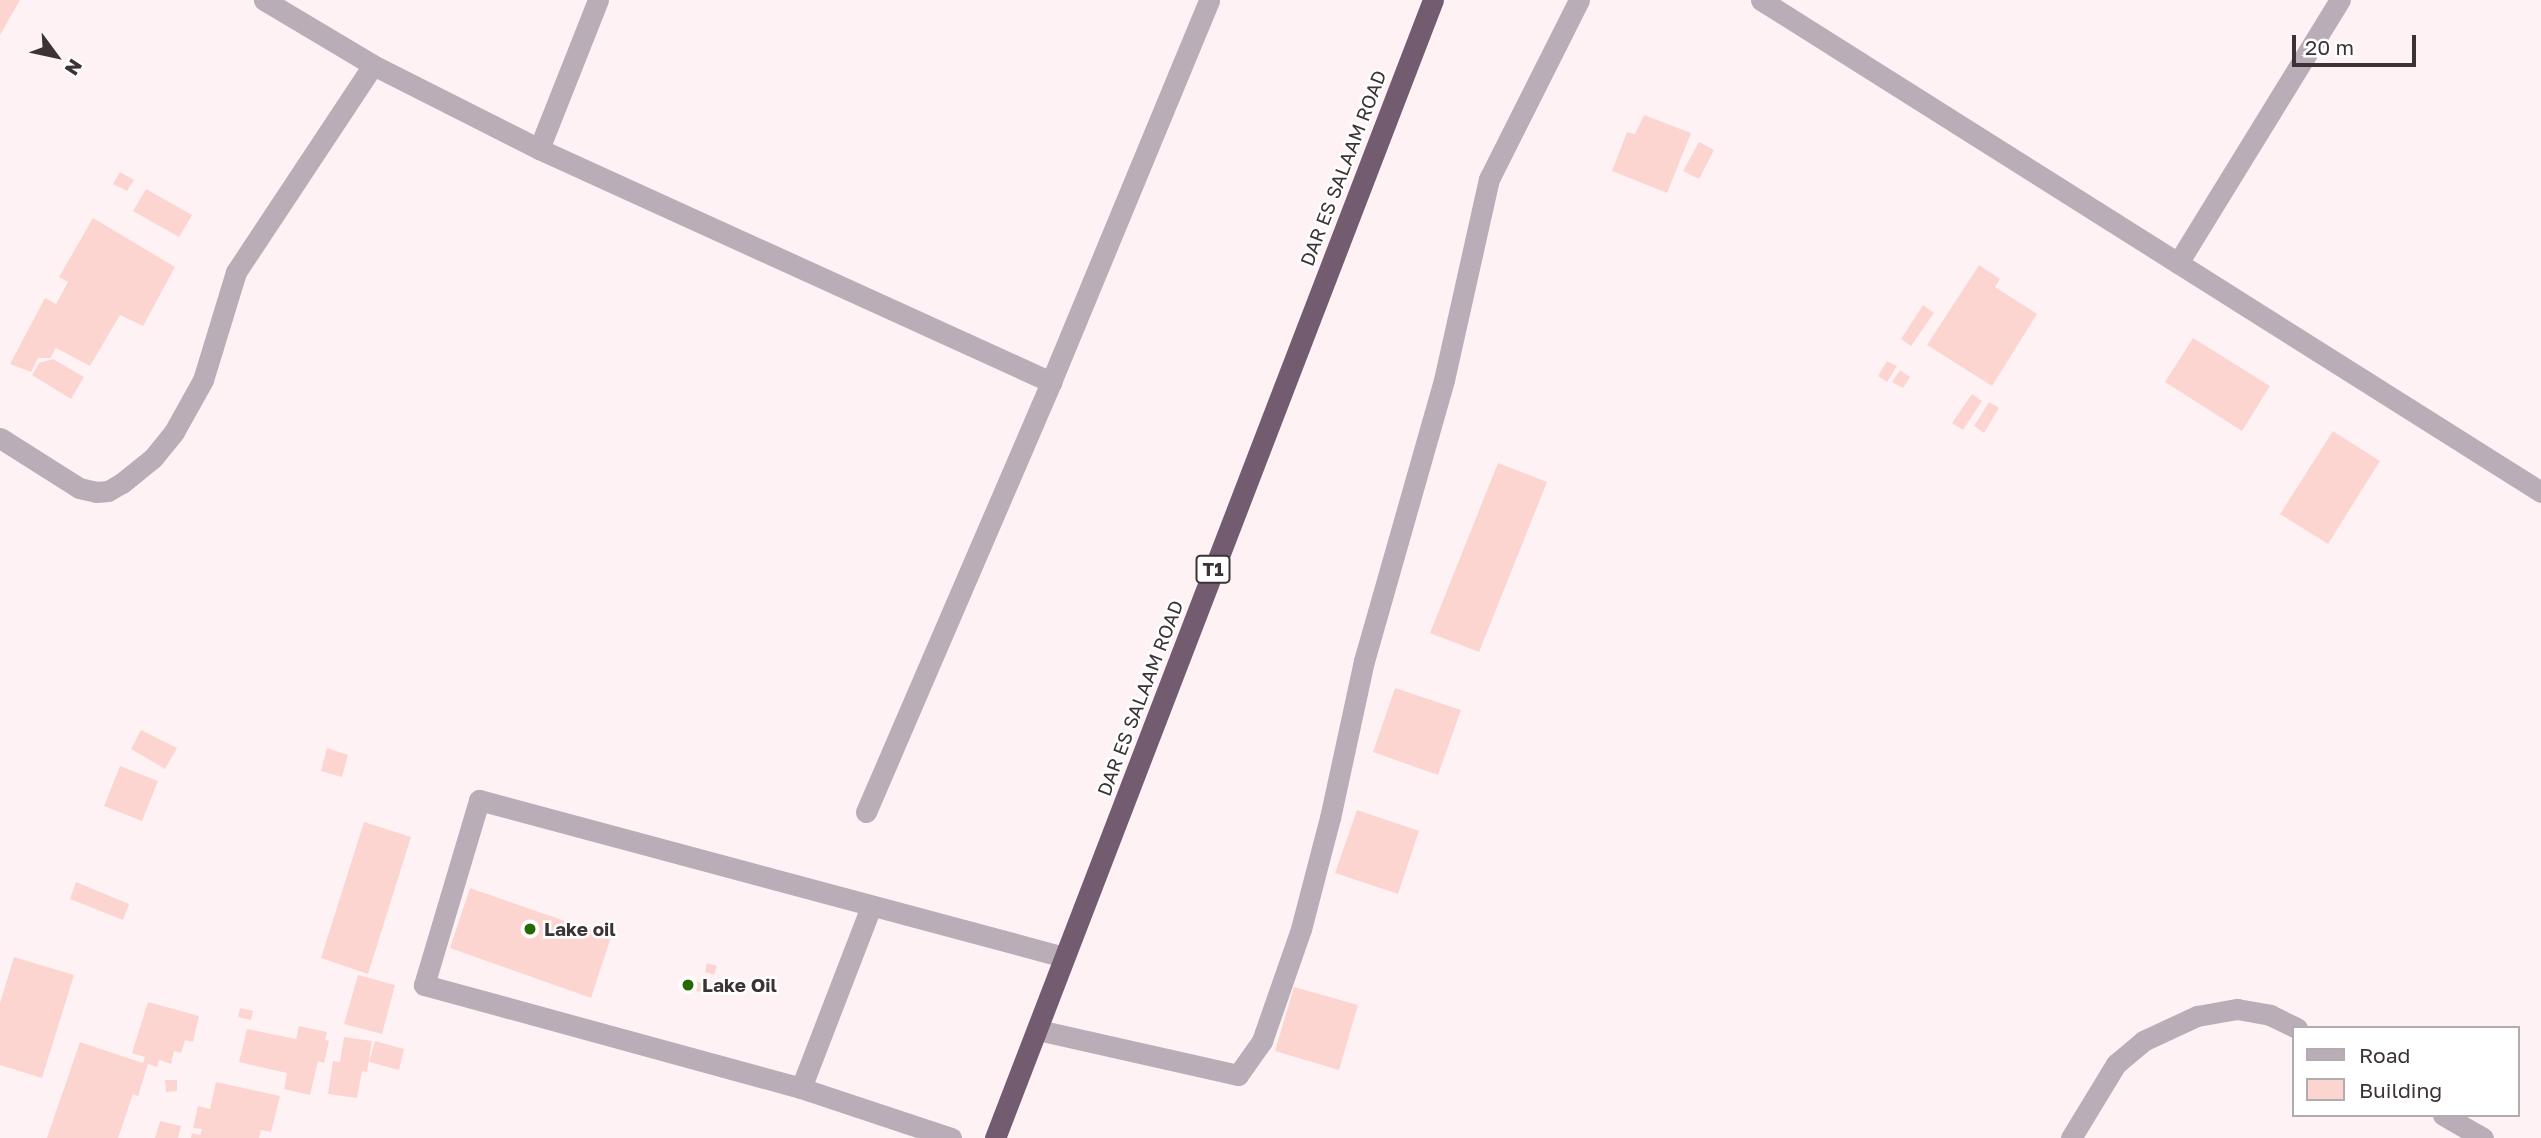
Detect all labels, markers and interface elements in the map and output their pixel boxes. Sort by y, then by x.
north arrow [21,21,91,91]
scale bar [2296,21,2420,65]
text: 20 m [2305,34,2354,60]
text: N [60,55,88,80]
street label: DAR ES SALAAM ROAD [1295,67,1391,269]
road number: T1 [1196,554,1230,584]
street label: DAR ES SALAAM ROAD [1092,597,1188,799]
place label: Lake oil [544,918,616,940]
marker: Lake oil [522,921,538,937]
place label: Lake Oil [702,974,777,996]
marker: Lake Oil [680,977,696,993]
legend [2292,1026,2520,1117]
text: Road [2359,1042,2410,1068]
text: Building [2359,1077,2442,1103]

